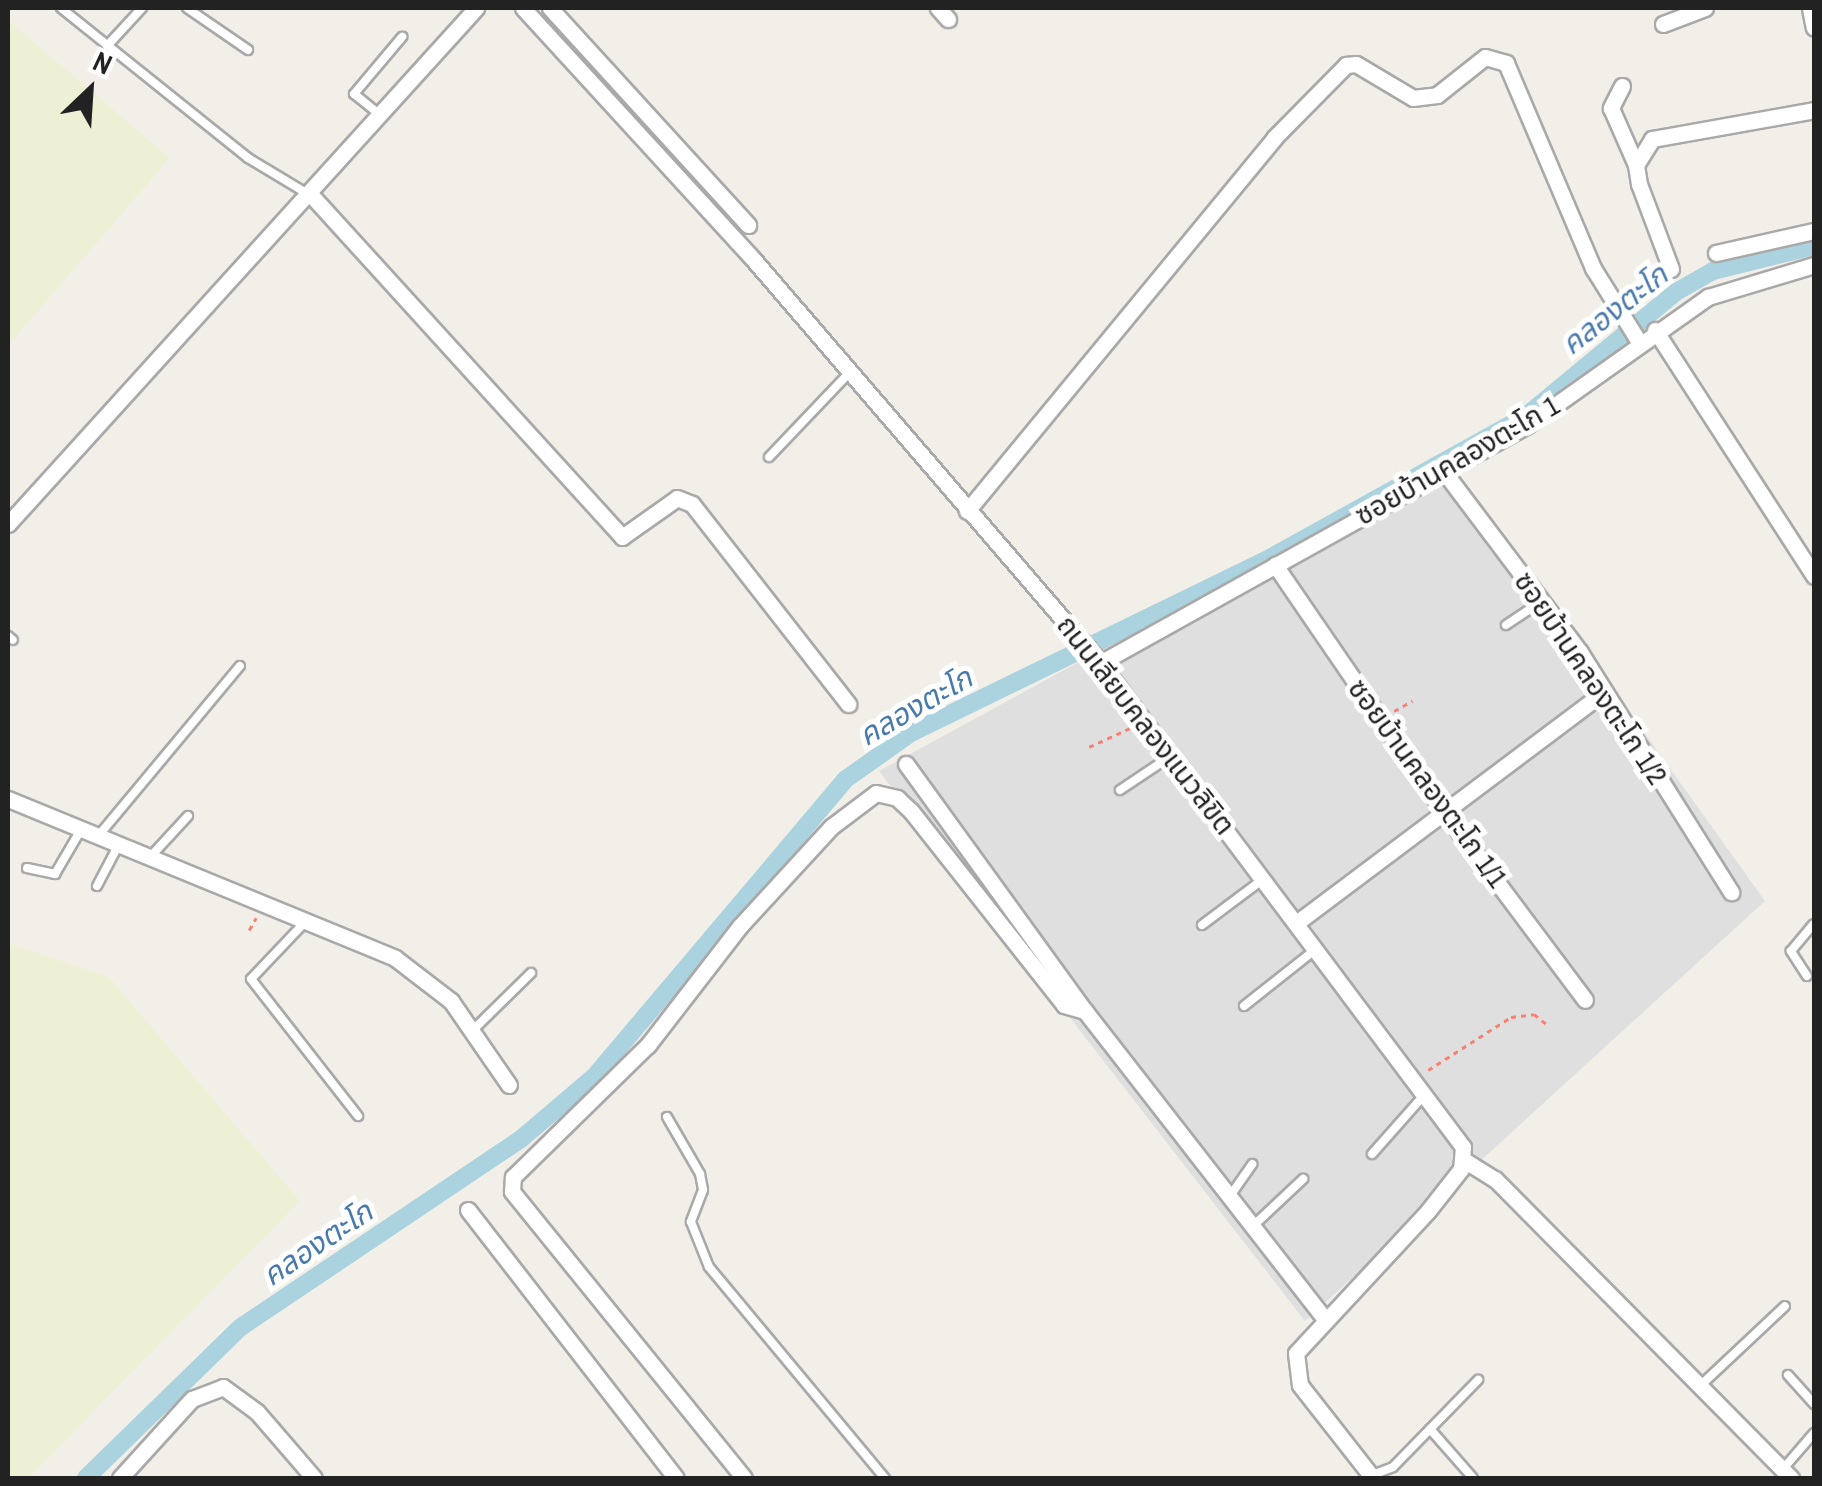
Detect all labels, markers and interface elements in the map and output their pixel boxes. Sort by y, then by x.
north arrow [40,40,140,140]
text: N [87,42,118,84]
water label: คลองตะโก [1554,256,1674,362]
street label: ซอยบ้านคลองตะโก 1 [1349,388,1565,532]
street label: ซอยบ้านคลองตะโก 1/2 [1507,565,1675,791]
street label: ถนนเลียบคลองแนวลิขิต [1050,609,1242,841]
water label: คลองตะโก [852,659,978,753]
street label: ซอยบ้านคลองตะโก 1/1 [1341,672,1515,894]
water label: คลองตะโก [255,1193,379,1293]

